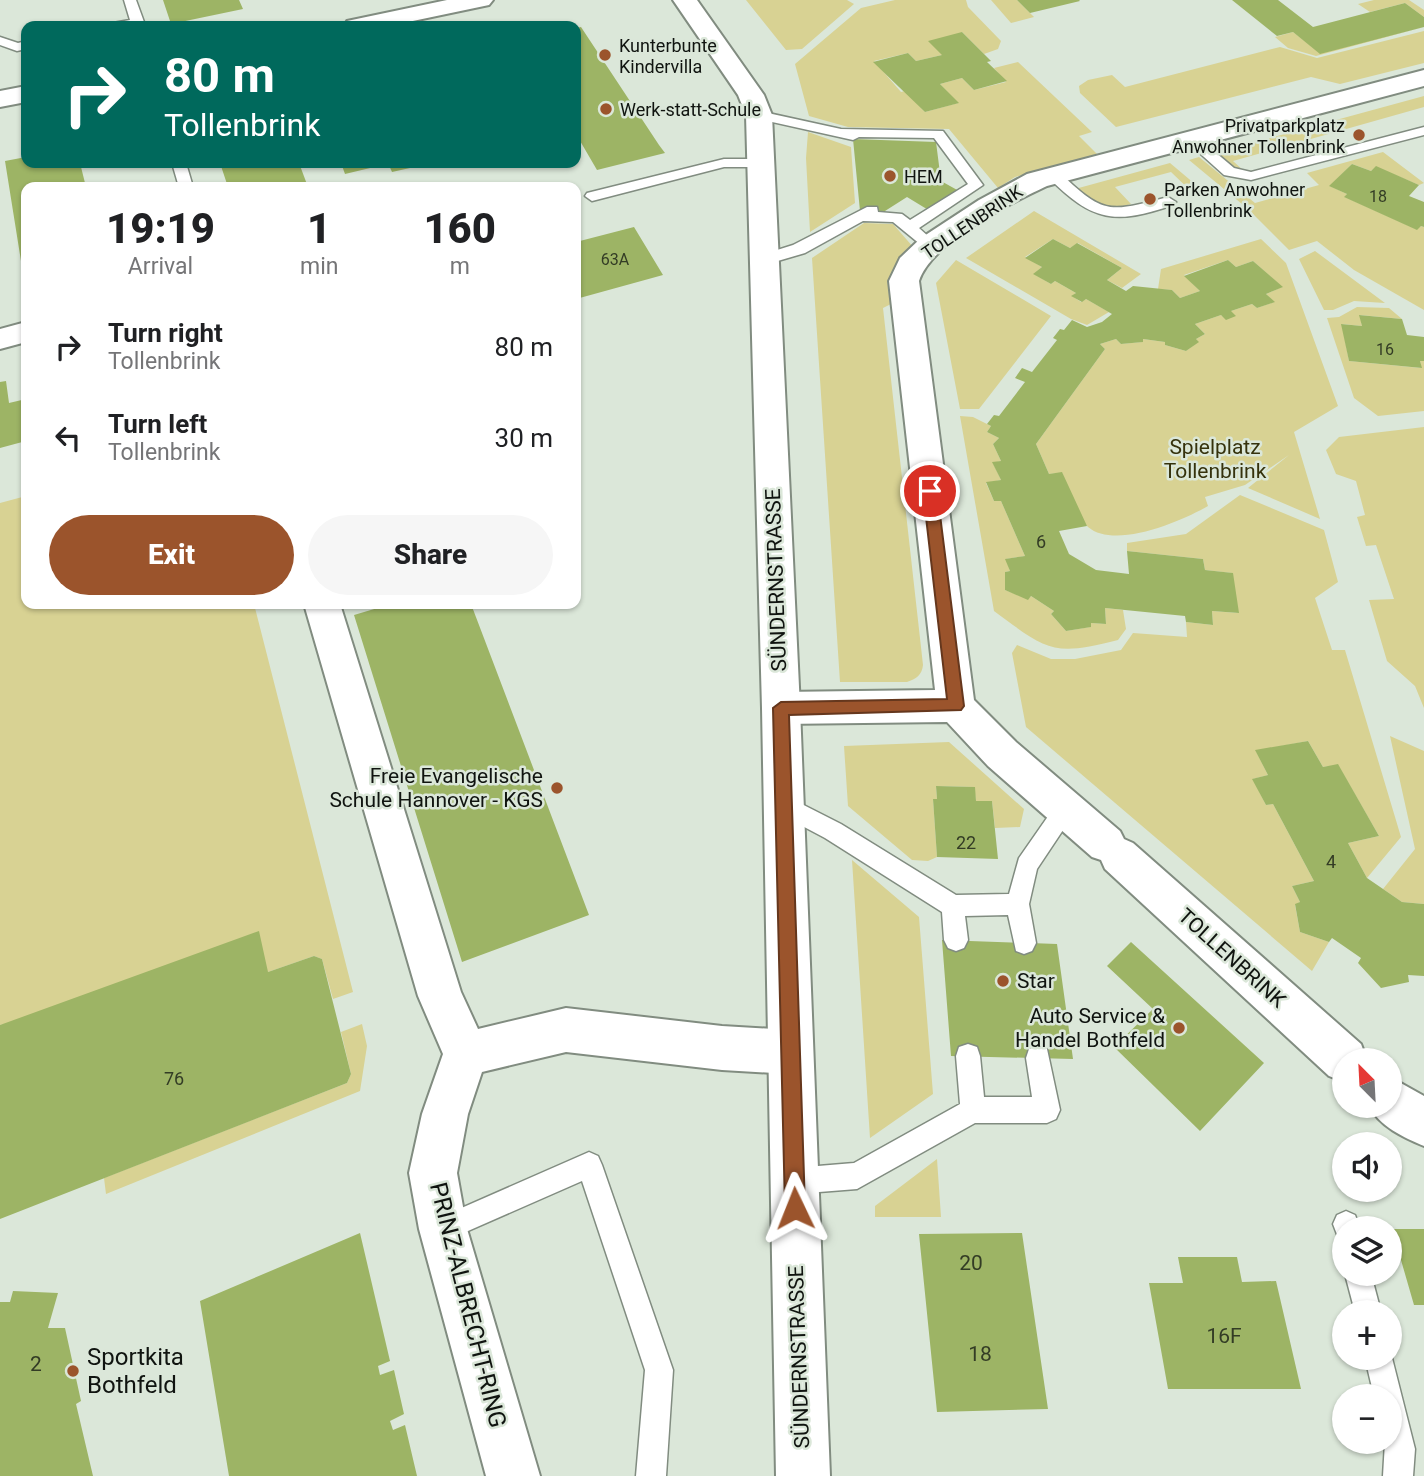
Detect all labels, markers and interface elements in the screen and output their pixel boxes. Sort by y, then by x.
place label: Kunterbunte Kindervilla [619,35,717,77]
text: 80 m [164,47,275,104]
marker: Kunterbunte Kindervilla [597,47,613,63]
icon: right [49,49,140,140]
place label: Werk-statt-Schule [620,99,761,120]
marker: Werk-statt-Schule [598,101,614,117]
text: Tollenbrink [164,106,320,144]
place label: Privatparkplatz Anwohner Tollenbrink [1172,115,1346,157]
marker: Privatparkplatz Anwohner Tollenbrink [1351,127,1367,143]
place label: HEM [904,166,943,187]
marker: HEM [882,168,898,184]
place label: Parken Anwohner Tollenbrink [1164,179,1305,221]
street label: TOLLENBRINK [918,180,1027,263]
house number: 18 [1369,187,1387,206]
marker: Parken Anwohner Tollenbrink [1142,191,1158,207]
text: 19:19 [106,204,215,253]
text: 1 [307,204,331,253]
text: 160 [423,204,496,253]
house number: 63A [601,250,630,269]
text: Arrival [128,253,193,280]
text: min [300,253,338,280]
text: m [450,253,470,280]
text: Turn right [108,318,223,348]
icon: right [49,328,87,366]
text: 80 m [495,332,553,362]
house number: 16 [1376,340,1394,359]
text: Tollenbrink [108,348,220,375]
text: Turn left [108,409,207,439]
icon: left [49,419,87,457]
text: 30 m [495,423,553,453]
park label: Spielplatz Tollenbrink [1164,435,1267,483]
text: Tollenbrink [108,439,220,466]
pin [900,461,960,521]
icon: arrive [911,472,949,510]
street label: SÜNDERNSTRASSE [761,488,791,672]
button: Exit [49,515,294,595]
button: Share [308,515,553,595]
house number: 6 [1036,531,1046,552]
place label: Freie Evangelische Schule Hannover - KGS [329,764,543,812]
marker: Freie Evangelische Schule Hannover - KGS [549,780,565,796]
house number: 22 [956,832,976,853]
house number: 4 [1326,851,1336,872]
street label: TOLLENBRINK [1173,904,1291,1013]
place label: Star [1017,969,1055,993]
marker: Star [995,973,1011,989]
place label: Auto Service & Handel Bothfeld [1015,1004,1165,1052]
marker: Auto Service & Handel Bothfeld [1171,1020,1187,1036]
north arrow [1332,1048,1402,1118]
map controls [1332,1048,1402,1454]
house number: 76 [164,1068,184,1089]
button: sound [1332,1132,1402,1202]
position arrow [758,1171,832,1245]
street label: PRINZ-ALBRECHT-RING [424,1179,512,1431]
button: layers [1332,1216,1402,1286]
house number: 20 [959,1251,983,1275]
street label: SÜNDERNSTRASSE [784,1265,814,1449]
button: + [1332,1300,1402,1370]
house number: 16F [1206,1324,1242,1348]
house number: 18 [968,1342,992,1366]
place label: Sportkita Bothfeld [87,1343,184,1399]
house number: 2 [30,1352,42,1376]
marker: Sportkita Bothfeld [65,1363,81,1379]
button: − [1332,1384,1402,1454]

